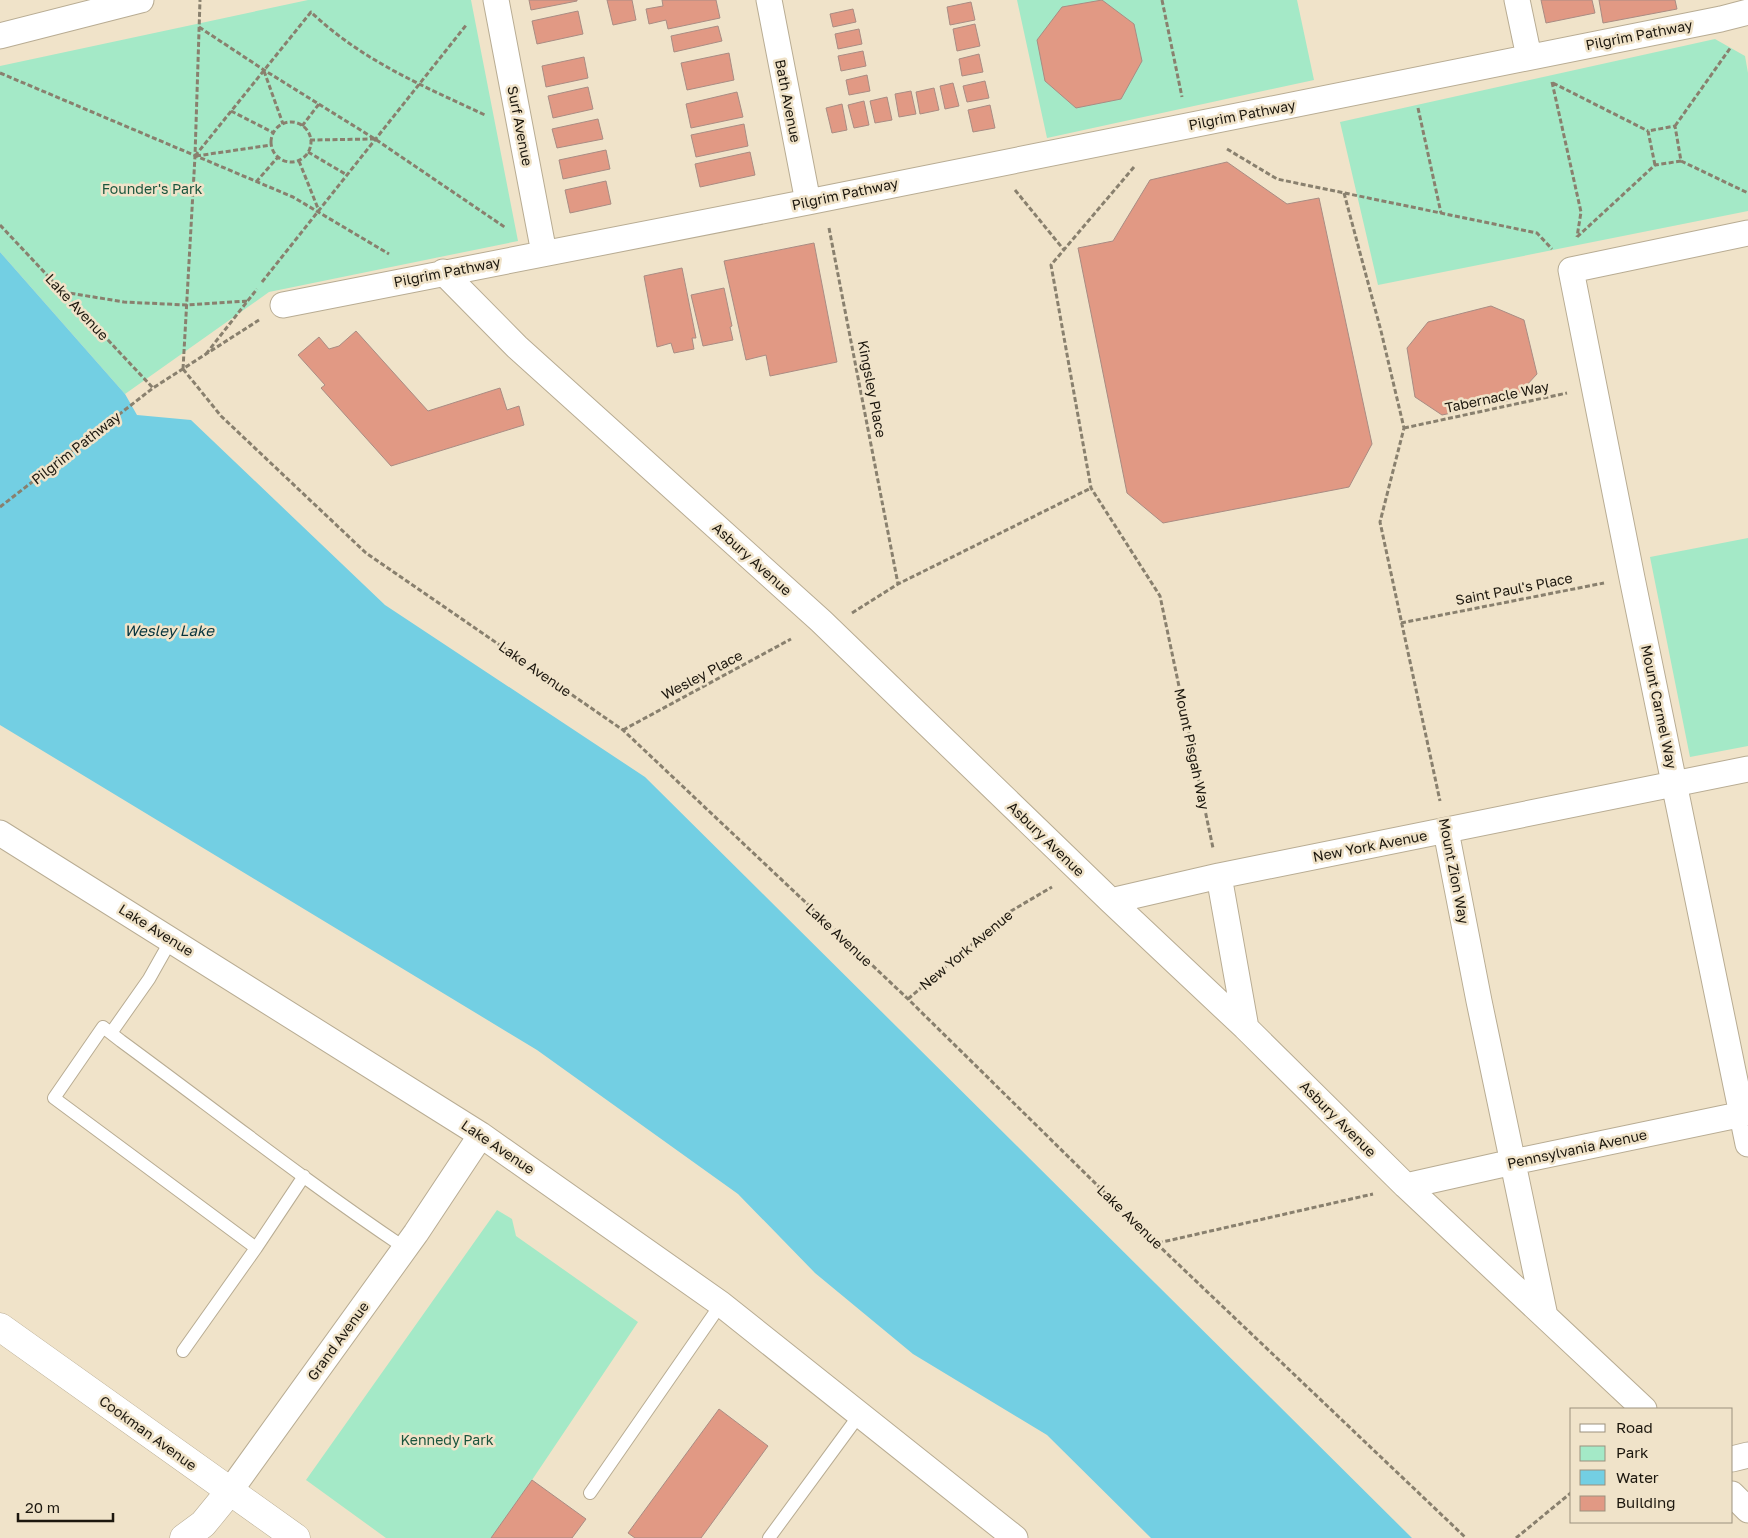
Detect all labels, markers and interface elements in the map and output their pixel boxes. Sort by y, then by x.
street label: Pilgrim Pathway [1584,16,1694,53]
street label: Bath Avenue [772,58,805,144]
street label: Surf Avenue [504,84,537,167]
street label: Pilgrim Pathway [1187,96,1297,133]
street label: Pilgrim Pathway [790,174,900,213]
park label: Founder's Park [102,180,202,197]
street label: Pilgrim Pathway [392,253,502,290]
street label: Lake Avenue [42,270,112,343]
street label: Kingsley Place [855,339,890,439]
street label: Tabernacle Way [1443,377,1551,416]
street label: Pilgrim Pathway [28,407,124,488]
street label: Asbury Avenue [709,519,795,599]
street label: Saint Paul's Place [1454,569,1574,608]
water label: Wesley Lake [124,621,215,640]
street label: Lake Avenue [496,637,575,700]
street label: Mount Carmel Way [1638,643,1681,771]
street label: Wesley Place [658,646,745,703]
street label: Mount Pisgah Way [1171,687,1214,811]
street label: Asbury Avenue [1004,798,1088,880]
street label: Mount Zion Way [1436,817,1473,925]
street label: New York Avenue [1311,826,1428,865]
street label: Lake Avenue [116,900,197,959]
street label: Lake Avenue [803,900,876,970]
street label: New York Avenue [916,906,1016,993]
street label: Asbury Avenue [1297,1077,1380,1160]
street label: Lake Avenue [458,1116,538,1177]
street label: Pennsylvania Avenue [1506,1125,1648,1172]
street label: Lake Avenue [1094,1181,1167,1252]
street label: Grand Avenue [303,1298,372,1383]
street label: Cookman Avenue [96,1392,200,1474]
legend [1570,1408,1733,1523]
text: Road [1616,1418,1653,1436]
park label: Kennedy Park [400,1431,494,1448]
text: Park [1616,1443,1649,1461]
text: Water [1616,1468,1659,1486]
scale bar [18,1490,112,1522]
text: Building [1616,1493,1676,1511]
text: 20 m [25,1498,60,1516]

